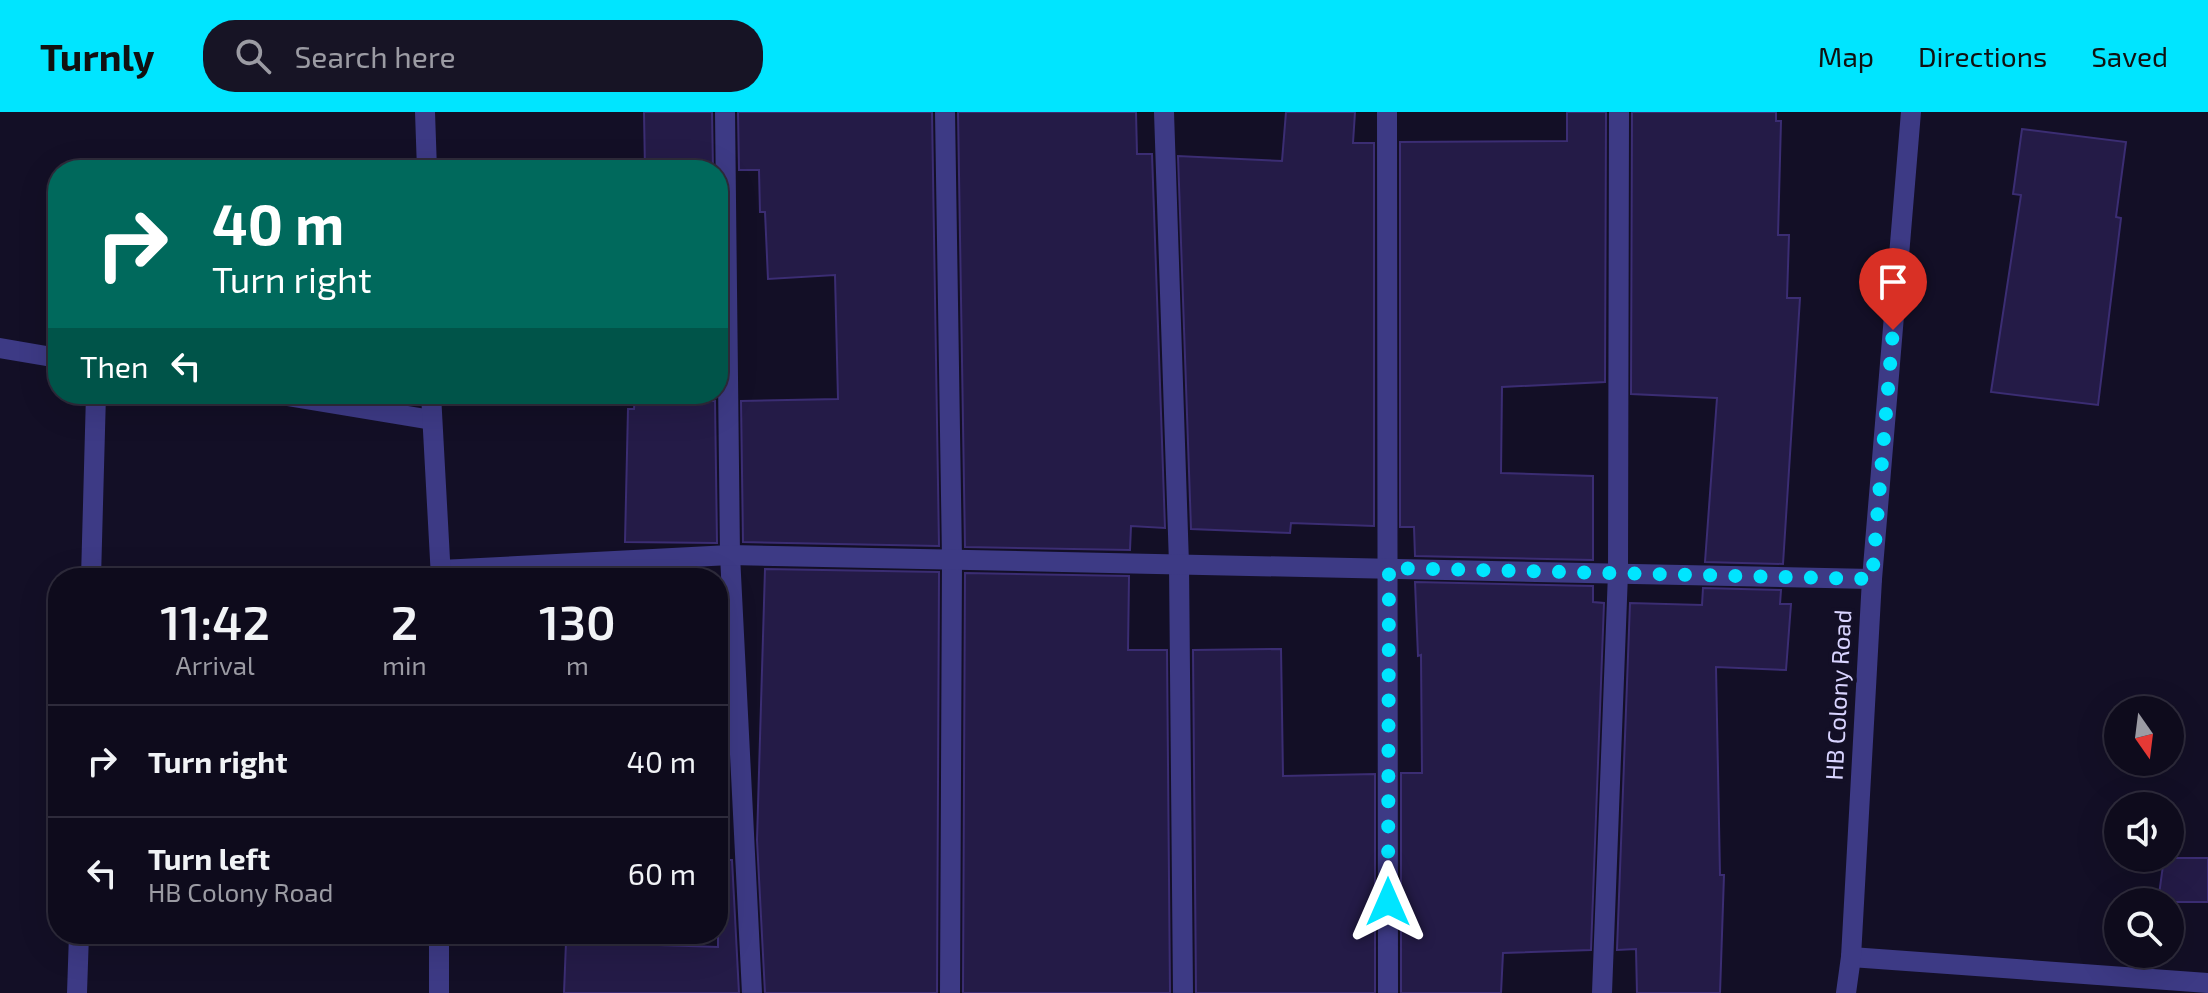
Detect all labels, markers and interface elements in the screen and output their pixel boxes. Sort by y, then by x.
search box [203,20,763,92]
text: Turnly [40,33,155,79]
icon: search [231,34,275,78]
text: Search here [295,38,456,74]
text: Map [1818,39,1874,73]
text: Directions [1918,39,2047,73]
text: Saved [2091,39,2168,73]
text: 40 m [212,189,344,256]
icon: right [80,192,184,296]
pin [1859,248,1927,330]
text: Turn right [212,257,372,300]
icon: arrive [1871,260,1915,304]
icon: left [164,344,208,388]
text: Then [80,348,148,384]
text: 11:42 [160,592,270,650]
text: 2 [391,592,418,650]
text: 130 [539,592,616,650]
street label: HB Colony Road [1819,609,1856,781]
text: Arrival [176,649,255,680]
text: min [382,649,427,680]
text: m [566,649,589,680]
north arrow [2104,696,2184,776]
map controls [2104,696,2184,968]
icon: right [80,739,124,783]
text: Turn right [148,743,288,779]
text: 40 m [626,743,696,779]
button: sound [2104,792,2184,872]
text: Turn left [148,840,270,876]
icon: left [80,851,124,895]
text: 60 m [628,855,696,891]
position arrow [1346,860,1430,944]
text: HB Colony Road [148,876,333,907]
button: search [2104,888,2184,968]

